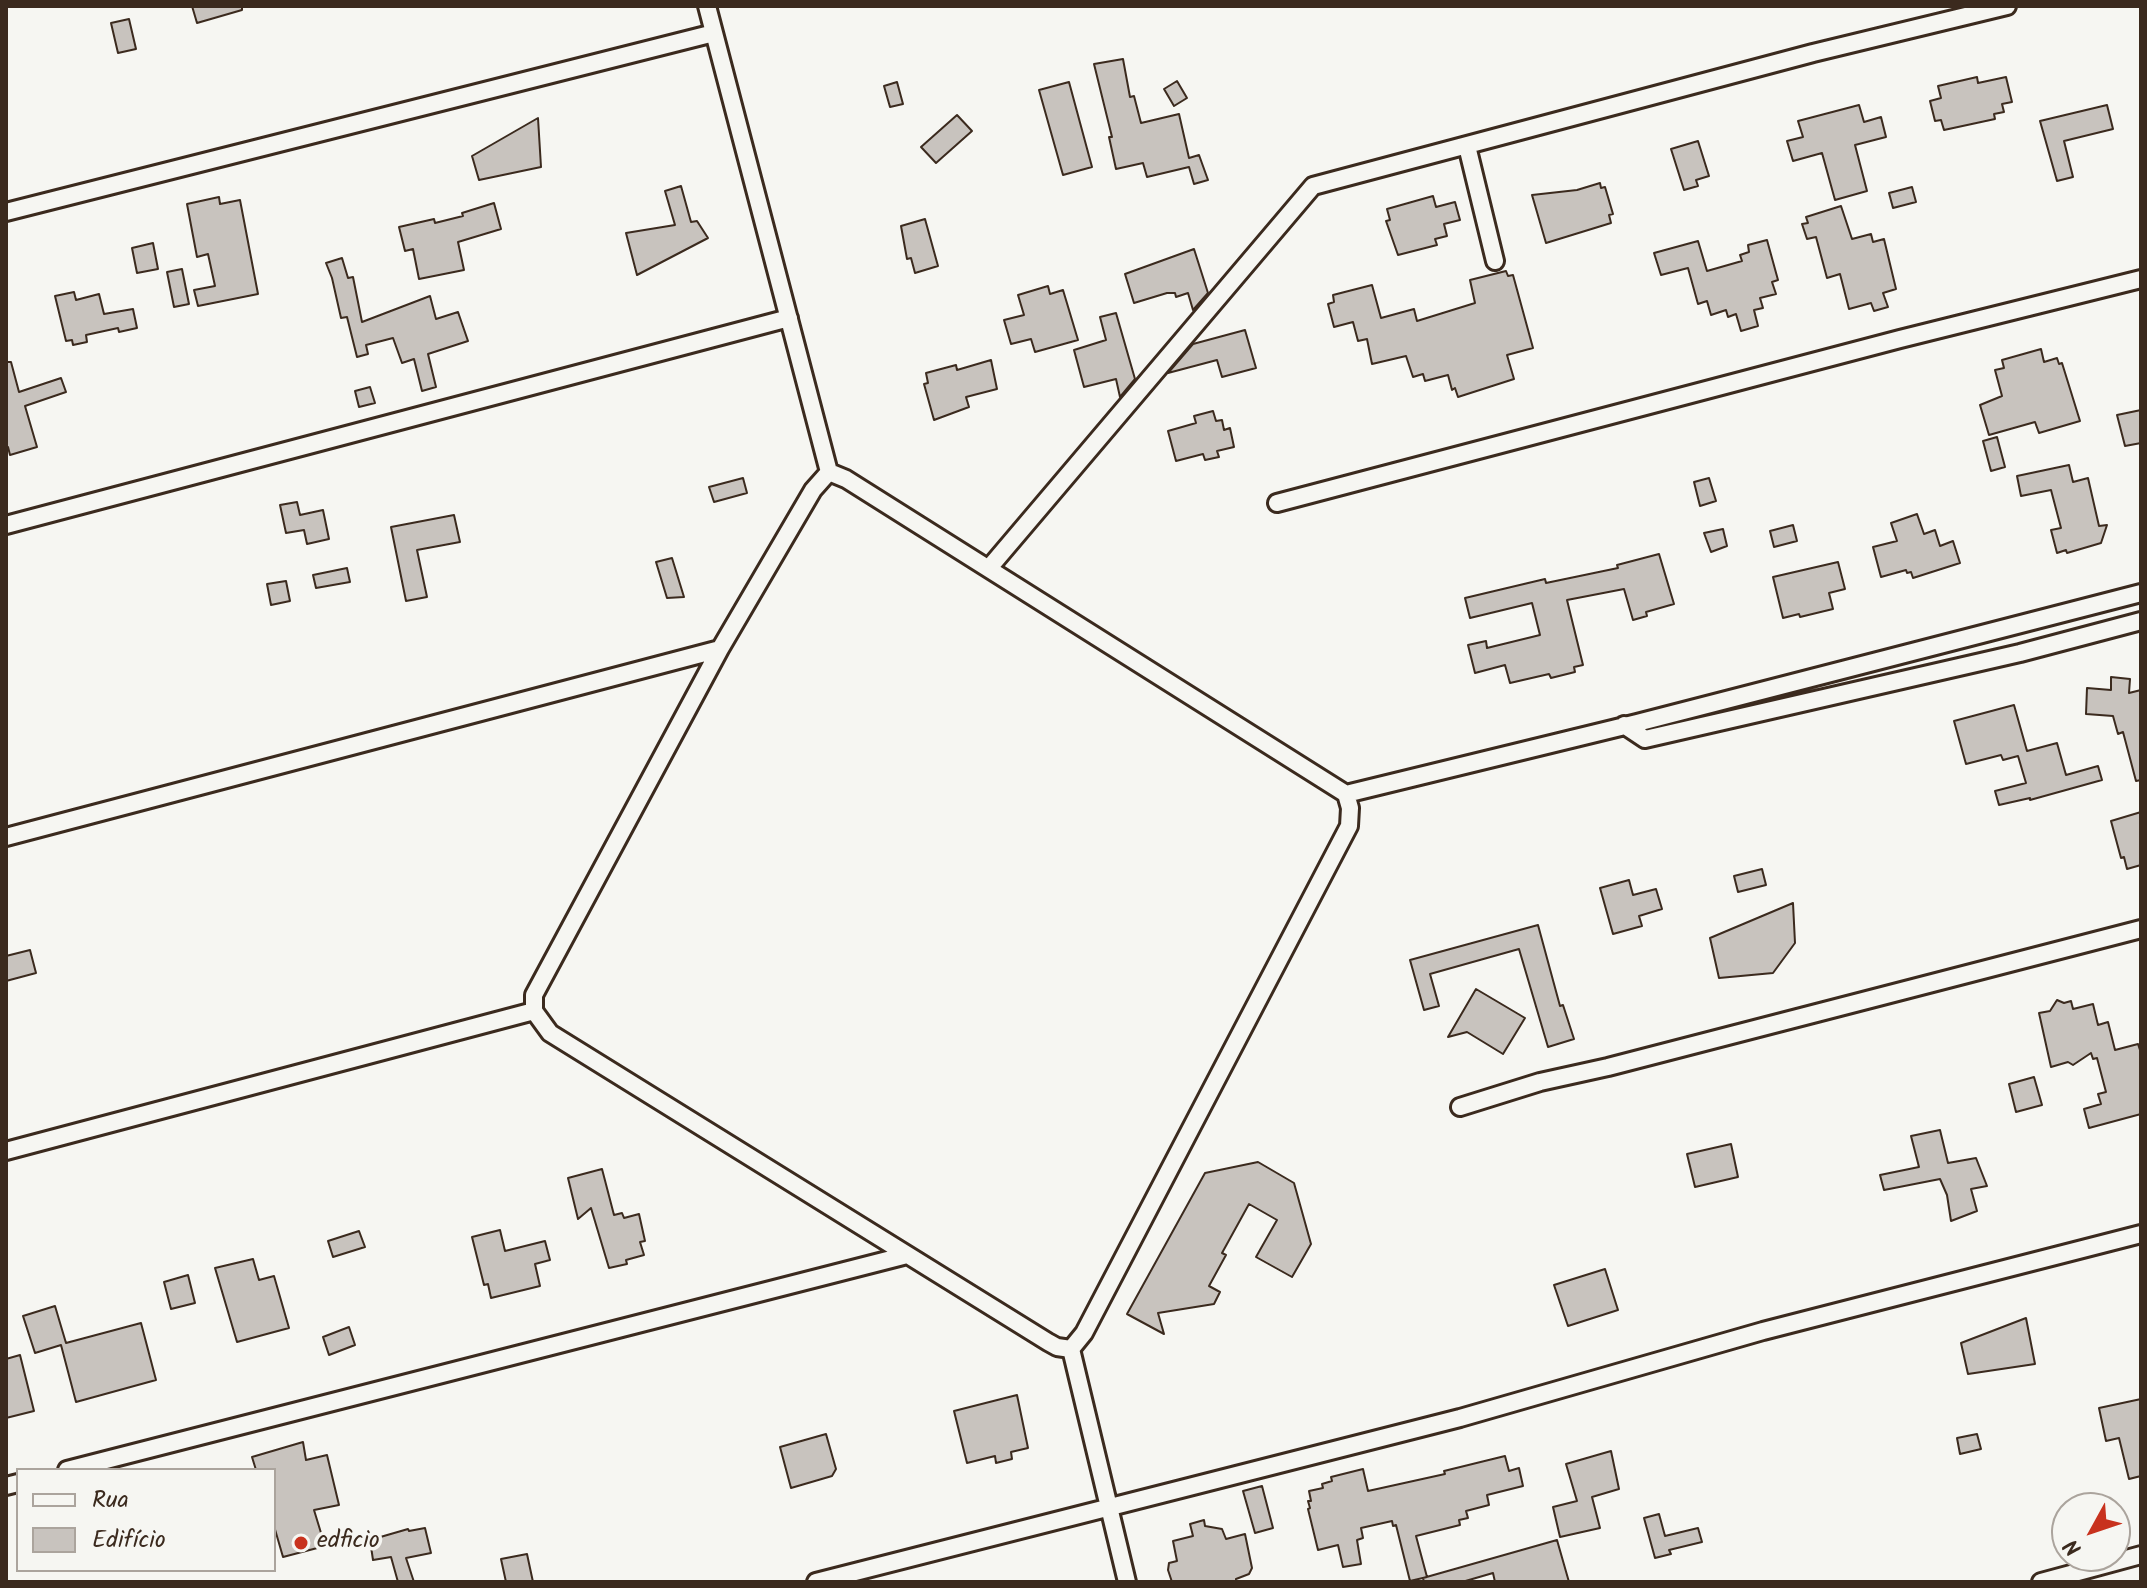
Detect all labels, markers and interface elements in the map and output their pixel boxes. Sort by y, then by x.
legend [16,1468,276,1572]
text: Rua [92,1481,129,1520]
north arrow [2051,1492,2131,1572]
text: Edifício [92,1521,166,1560]
place label: edficio [317,1529,380,1557]
text: N [2056,1530,2092,1563]
marker: edficio [292,1534,310,1552]

